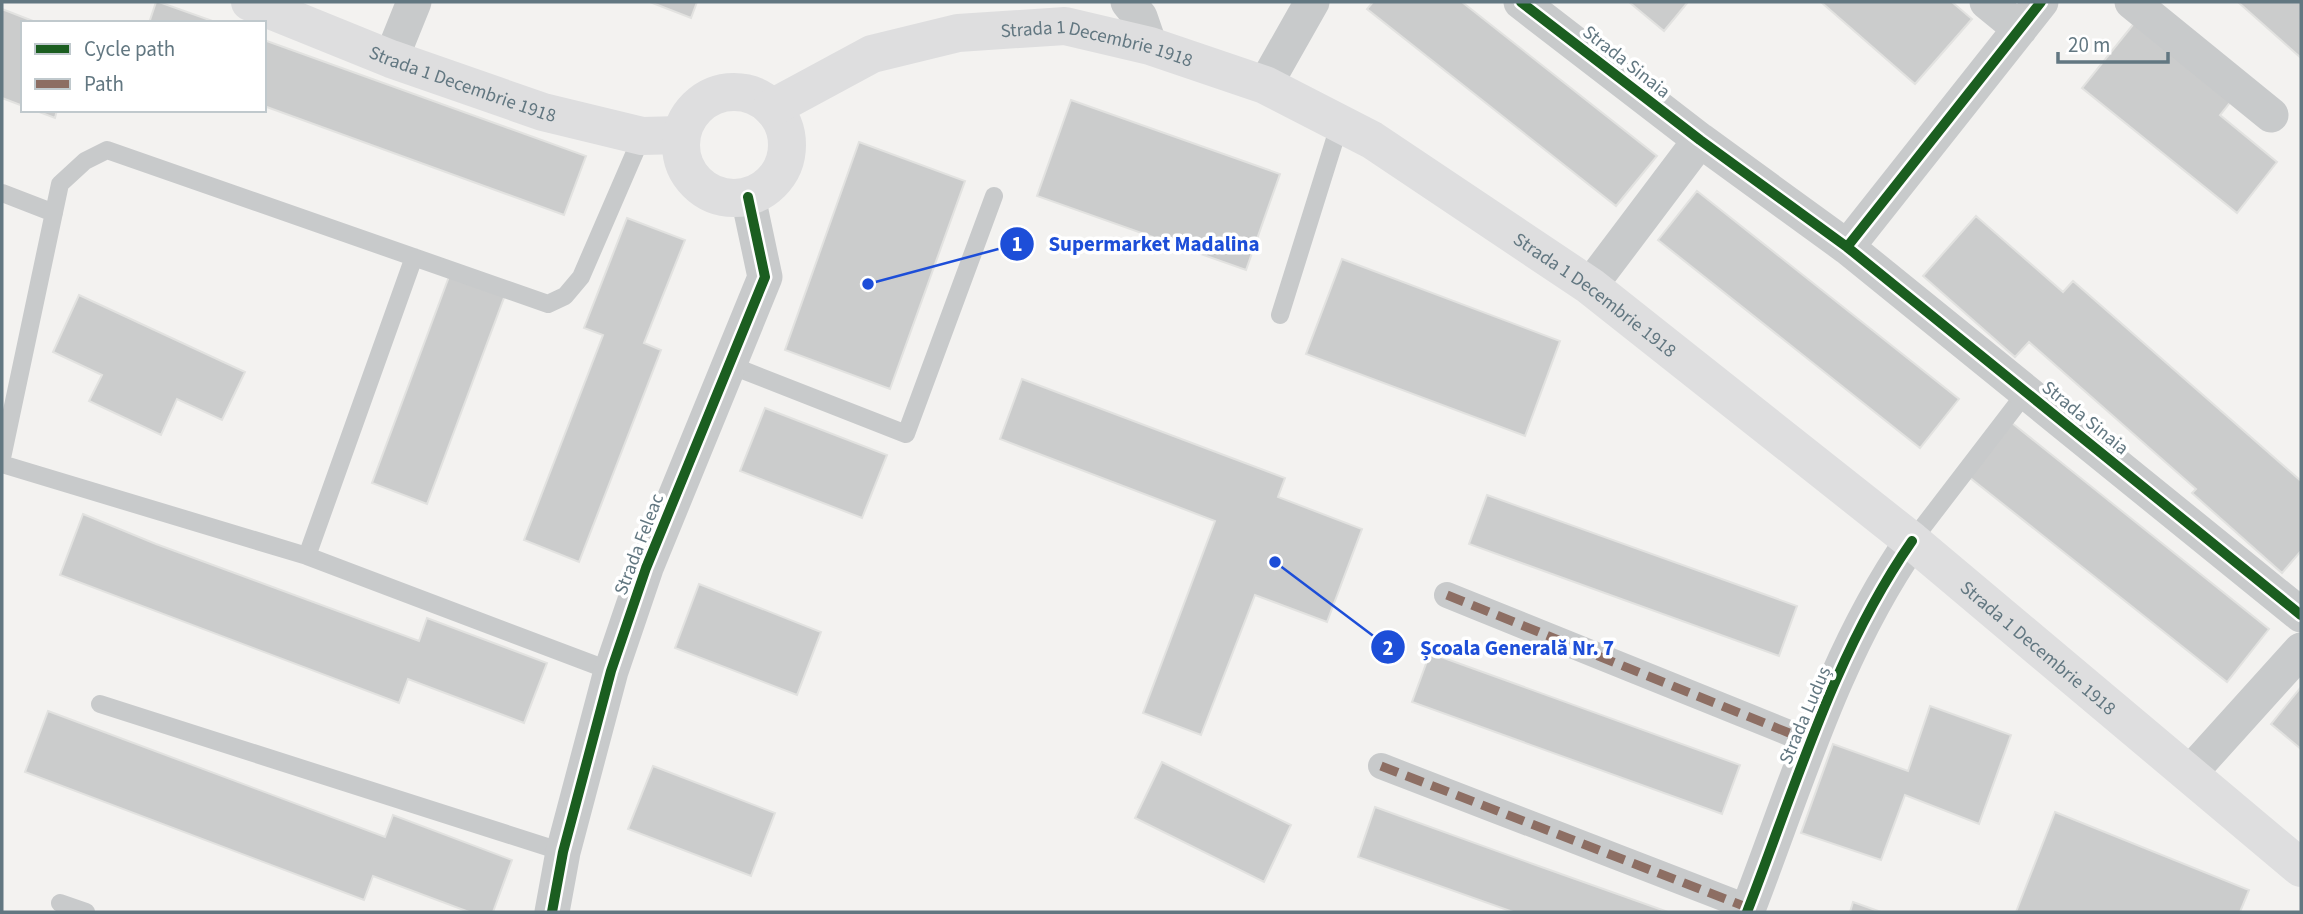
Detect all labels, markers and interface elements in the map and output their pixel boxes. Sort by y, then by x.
street label: Strada 1 Decembrie 1918 [1000,14,1196,75]
street label: Strada Sinaia [1576,19,1676,105]
legend [21,21,266,112]
scale bar [2058,21,2168,65]
text: 20 m [2068,30,2110,60]
text: Cycle path [84,34,175,64]
street label: Strada 1 Decembrie 1918 [365,39,559,130]
text: Path [84,69,124,99]
callout: Supermarket Madalina [999,223,1273,265]
street label: Strada 1 Decembrie 1918 [1508,226,1682,364]
text: 1 [1011,229,1023,259]
text: Supermarket Madalina [1048,229,1260,259]
street label: Strada Sinaia [2036,375,2134,462]
street label: Strada Feleac [608,490,671,599]
street label: Strada 1 Decembrie 1918 [1954,575,2122,722]
callout: Școala Generală Nr. 7 [1371,626,1628,668]
text: 2 [1382,633,1394,663]
text: Școala Generală Nr. 7 [1420,633,1614,663]
street label: Strada Luduș [1773,662,1838,769]

